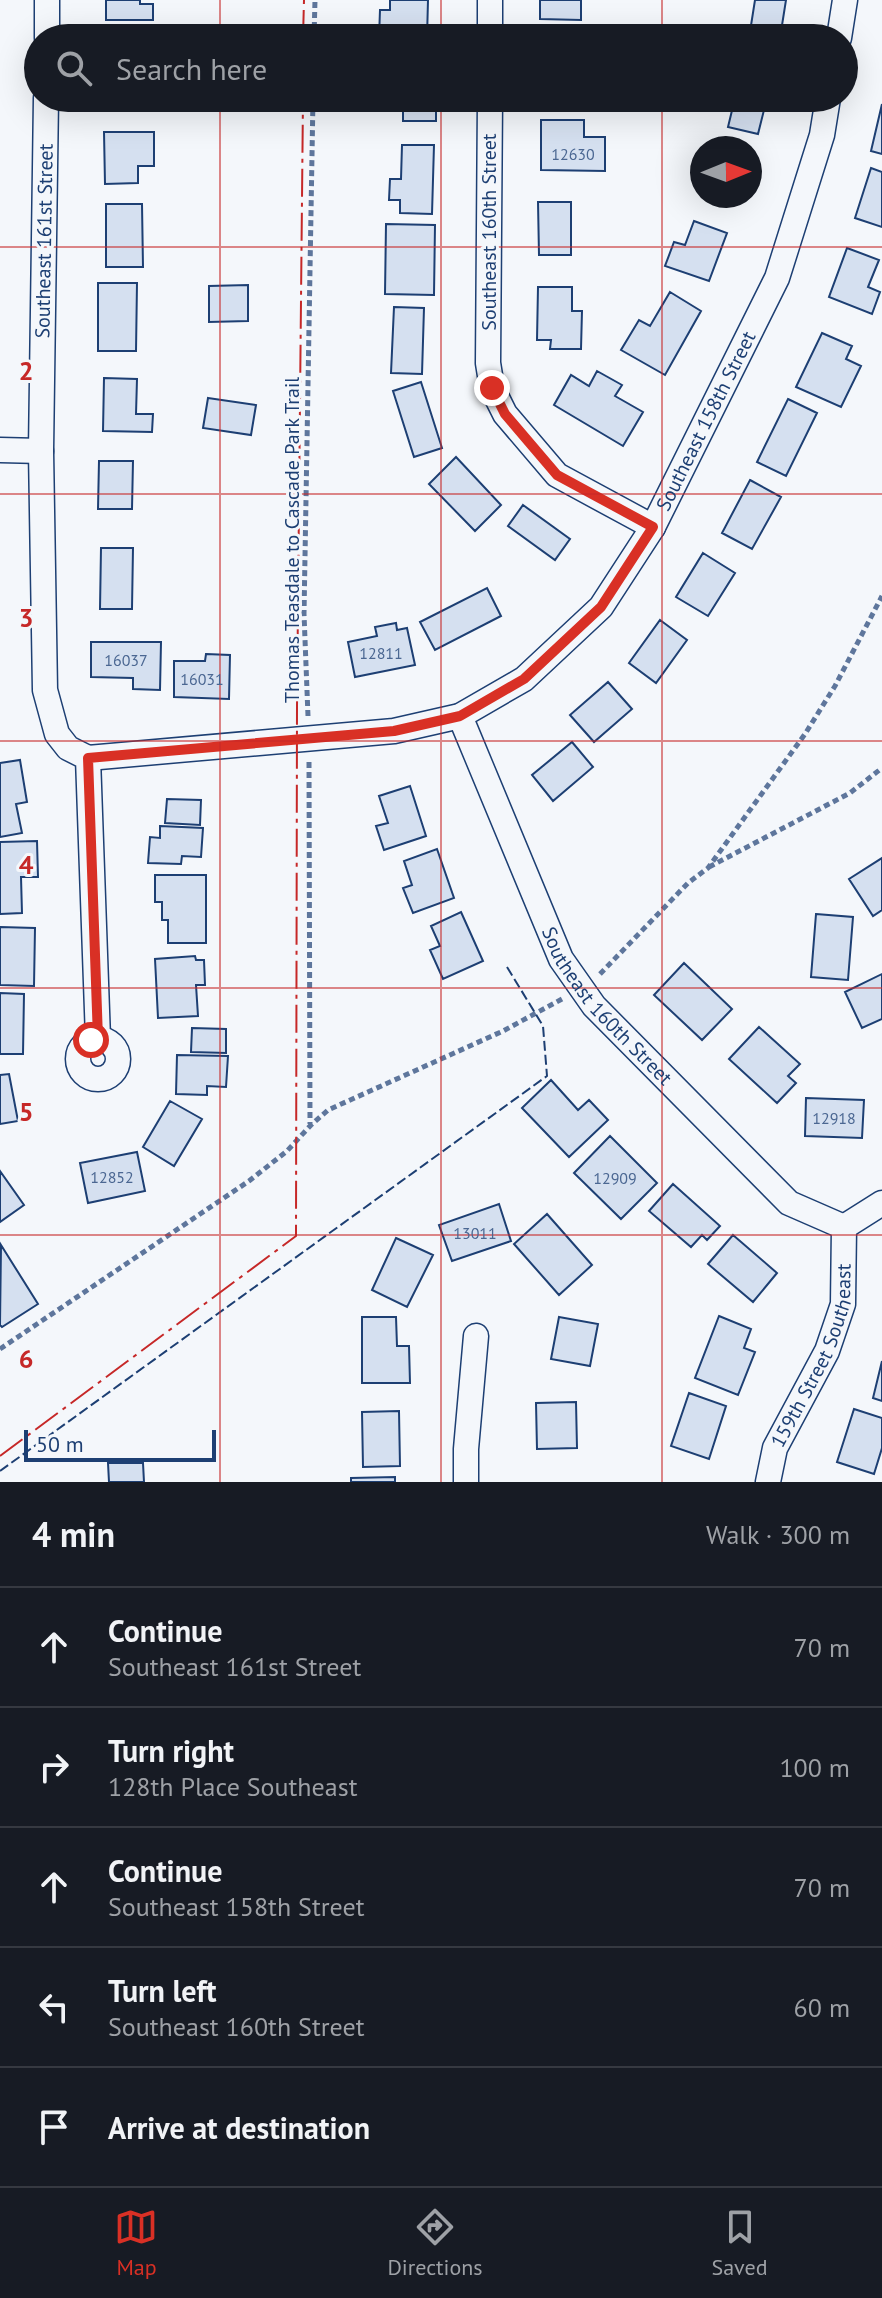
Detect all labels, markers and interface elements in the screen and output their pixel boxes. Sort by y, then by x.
search box [24,24,858,112]
icon: search [52,46,96,90]
text: Search here [116,49,267,88]
street label: Southeast 160th Street [476,133,502,331]
north arrow [690,136,762,208]
street label: Southeast 161st Street [29,143,59,339]
house number: 12630 [551,144,595,164]
street label: Southeast 158th Street [650,327,762,515]
text: 2 [19,354,33,387]
route end [474,370,510,406]
street label: Thomas Teasdale to Cascade Park Trail [279,377,305,703]
text: 3 [19,601,33,634]
house number: 12811 [359,643,403,663]
house number: 16037 [104,650,148,670]
house number: 16031 [180,669,224,689]
text: 4 [19,848,34,881]
street label: Southeast 160th Street [536,923,678,1091]
route start [73,1022,109,1058]
text: 5 [19,1095,33,1128]
house number: 12918 [812,1108,856,1128]
house number: 12852 [90,1167,134,1187]
house number: 12909 [593,1168,637,1188]
house number: 13011 [453,1223,497,1243]
street label: 159th Street Southeast [765,1263,857,1452]
text: 6 [19,1342,33,1375]
scale bar [24,1426,216,1462]
text: 50 m [36,1430,84,1458]
text: 4 min [32,1512,115,1556]
text: Walk · 300 m [706,1518,850,1551]
text: Continue [108,1611,222,1650]
icon: ahead [32,1625,76,1669]
text: 70 m [794,1631,850,1664]
text: Southeast 161st Street [108,1650,361,1683]
text: Turn right [108,1731,234,1770]
icon: right [32,1745,76,1789]
text: 100 m [779,1751,850,1784]
text: 128th Place Southeast [108,1770,357,1803]
text: Continue [108,1851,222,1890]
icon: ahead [32,1865,76,1909]
text: 70 m [794,1871,850,1904]
text: Southeast 158th Street [108,1890,365,1923]
text: Turn left [108,1971,216,2010]
icon: left [32,1985,76,2029]
text: 60 m [794,1991,850,2024]
text: Southeast 160th Street [108,2010,365,2043]
icon: arrive [32,2105,76,2149]
text: Arrive at destination [108,2108,370,2147]
tab: Map [114,2205,158,2281]
tab: Directions [387,2205,483,2281]
tab: Saved [712,2205,767,2281]

